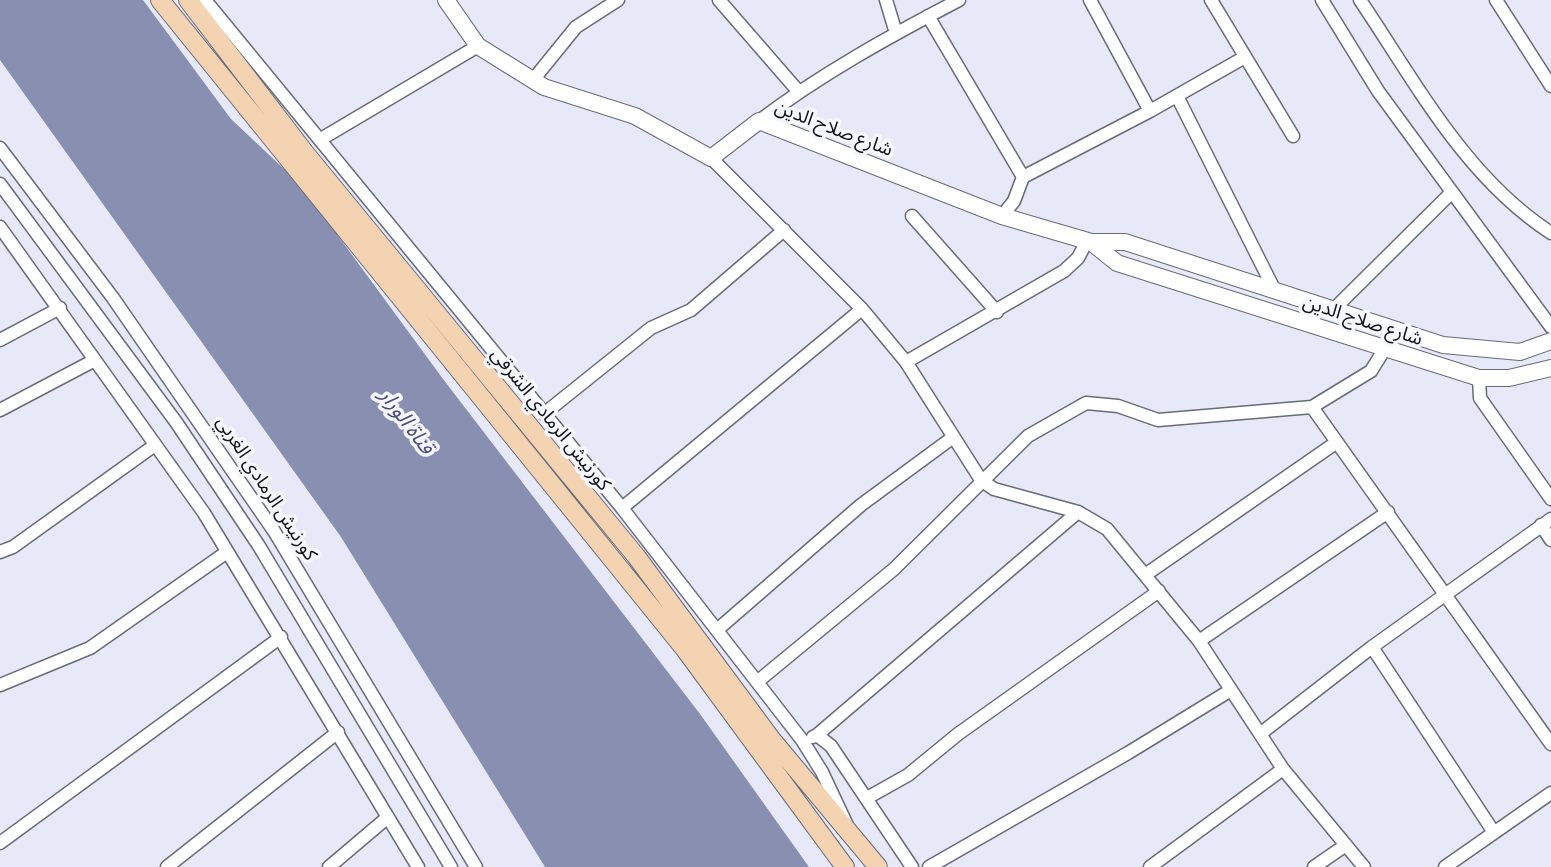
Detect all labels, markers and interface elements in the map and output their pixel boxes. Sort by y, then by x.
street label: شارع صلاح الدين [772,95,896,161]
street label: شارع صلاح الدين [1300,290,1426,350]
street label: كورنيش الرمادي الشرقي [486,343,616,495]
water label: قناة الورار [374,383,440,459]
street label: كورنيش الرمادي الغربي [212,411,322,565]

